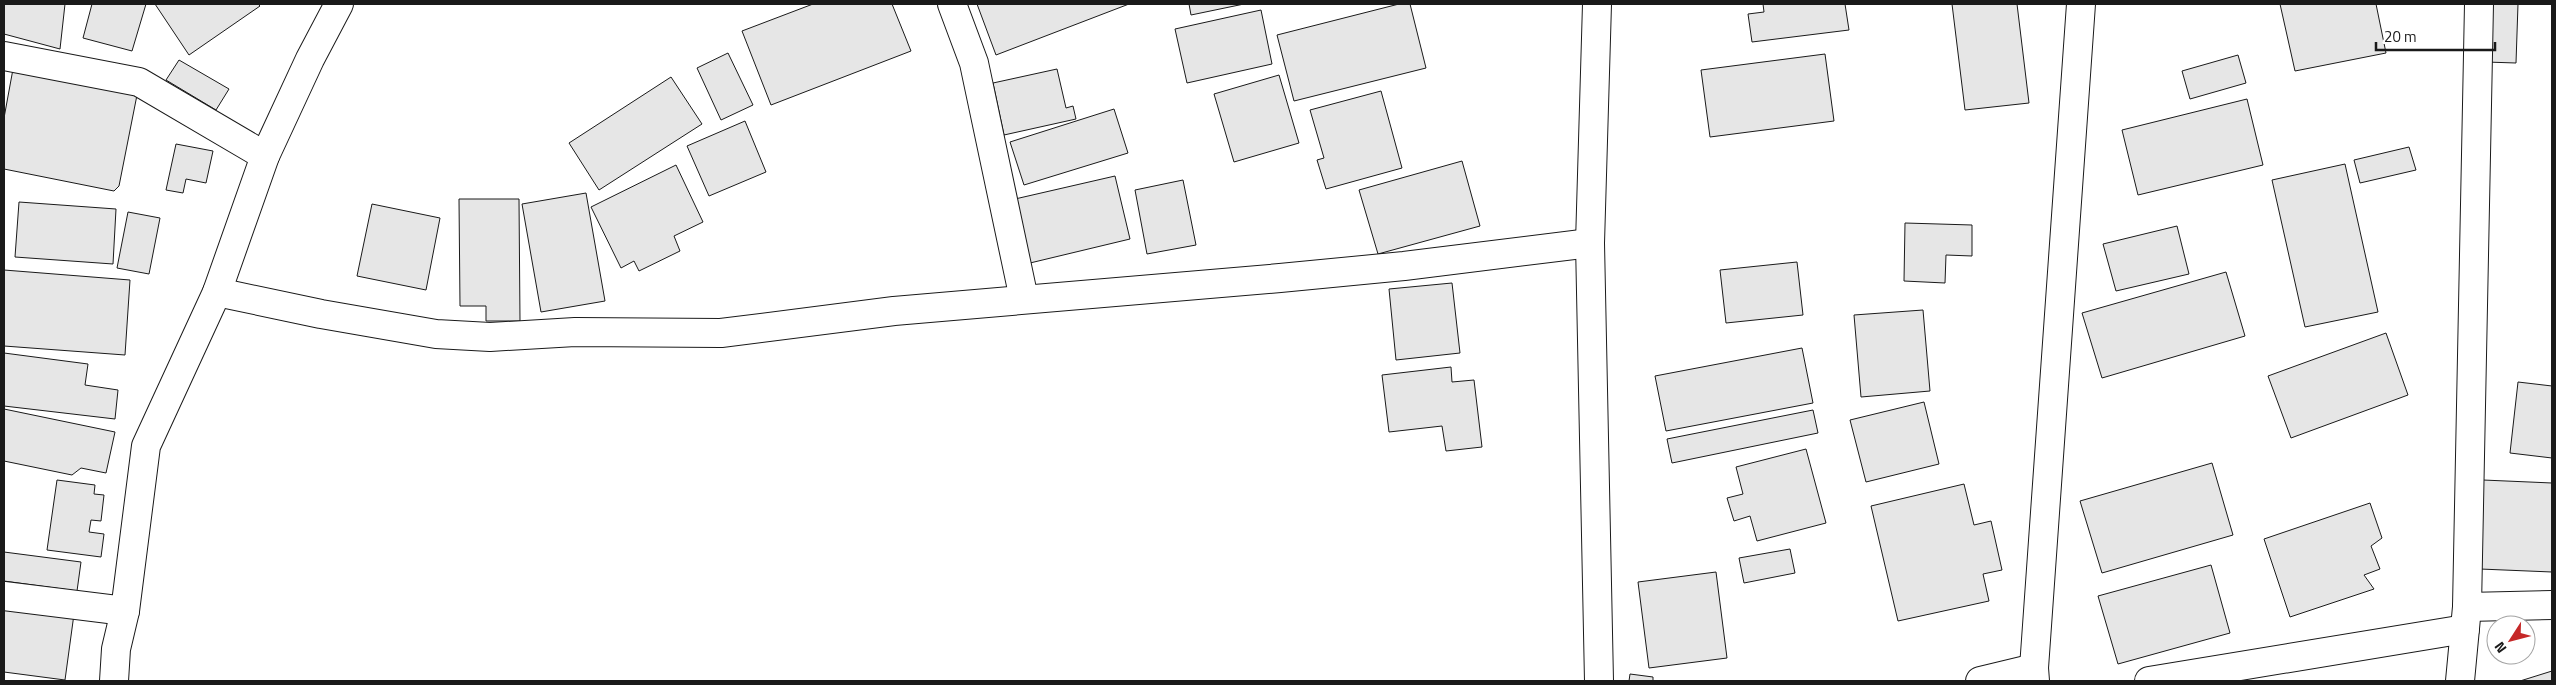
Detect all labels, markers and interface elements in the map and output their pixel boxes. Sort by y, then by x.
scale bar [2376,20,2495,52]
text: 20 m [2384,25,2417,48]
north arrow [2486,615,2536,665]
text: N [2489,638,2511,658]

